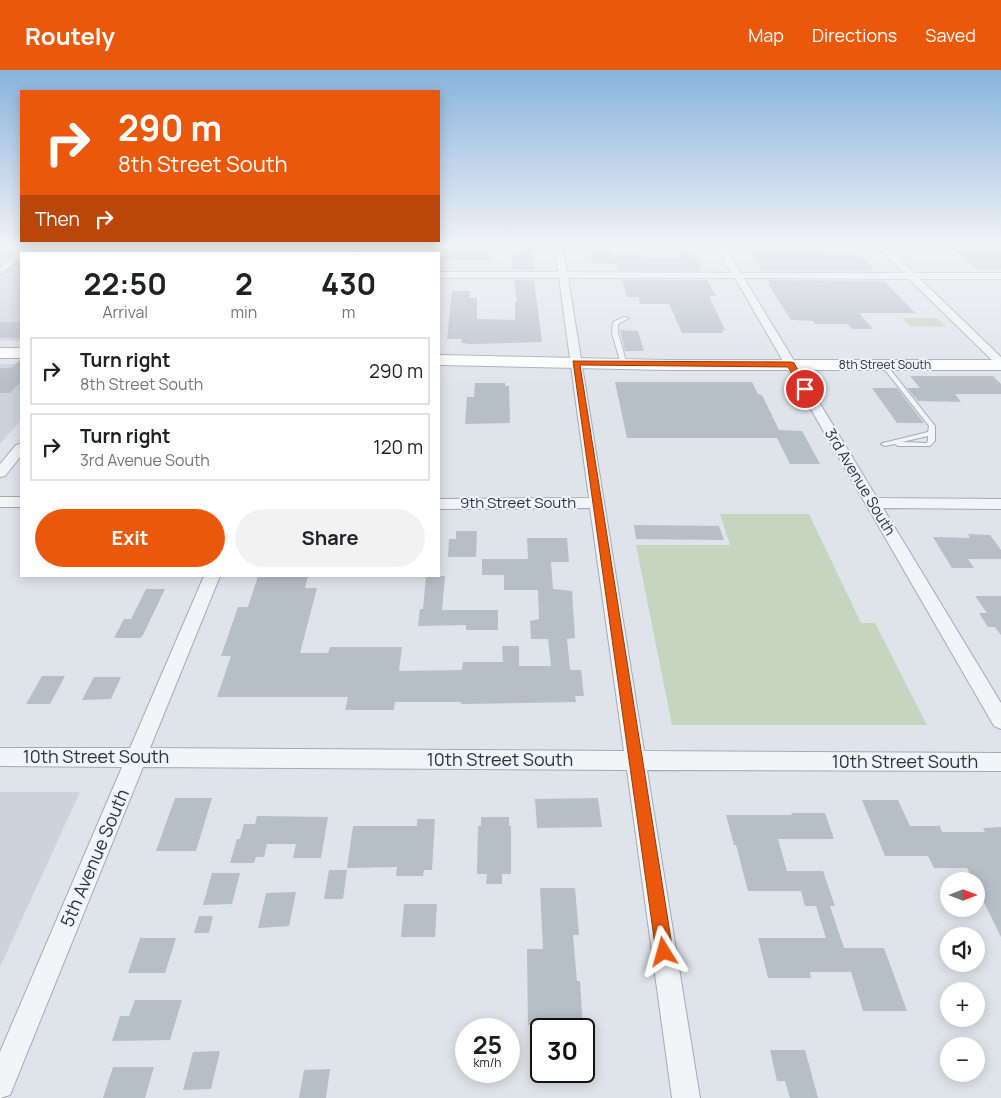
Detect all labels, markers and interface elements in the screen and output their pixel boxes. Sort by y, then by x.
text: Routely [25,19,115,52]
text: Map [748,23,784,47]
text: Directions [812,23,897,47]
text: Saved [925,23,976,47]
text: 290 m [118,104,222,152]
icon: right [35,110,100,175]
text: 8th Street South [118,149,288,179]
icon: right [90,205,118,233]
text: Then [35,206,80,232]
text: 22:50 [84,263,167,304]
text: 2 [235,263,253,304]
text: 430 [321,263,376,304]
text: Arrival [102,301,148,323]
text: min [231,301,257,323]
text: m [342,301,355,323]
text: Turn right [80,347,170,373]
street label: 8th Street South [839,356,931,373]
icon: right [37,357,65,385]
text: 290 m [369,358,423,384]
pin [784,368,826,410]
text: 8th Street South [80,373,203,395]
icon: arrive [791,375,819,403]
text: Turn right [80,423,170,449]
street label: 3rd Avenue South [820,424,901,539]
icon: right [37,433,65,461]
text: 120 m [373,434,423,460]
text: 3rd Avenue South [80,449,210,471]
street label: 9th Street South [460,492,576,513]
button: Exit [35,509,225,567]
button: Share [235,509,425,567]
street label: 10th Street South [23,744,169,768]
street label: 10th Street South [427,747,573,771]
street label: 10th Street South [832,749,978,773]
street label: 5th Avenue South [54,785,134,930]
north arrow [940,872,985,918]
map controls [940,872,985,1082]
position arrow [637,925,689,977]
button: sound [940,927,985,972]
button: + [940,982,985,1027]
speed limit sign: 30 [530,1018,595,1083]
text: 25 [473,1027,502,1062]
button: − [940,1037,985,1082]
text: km/h [474,1054,501,1071]

